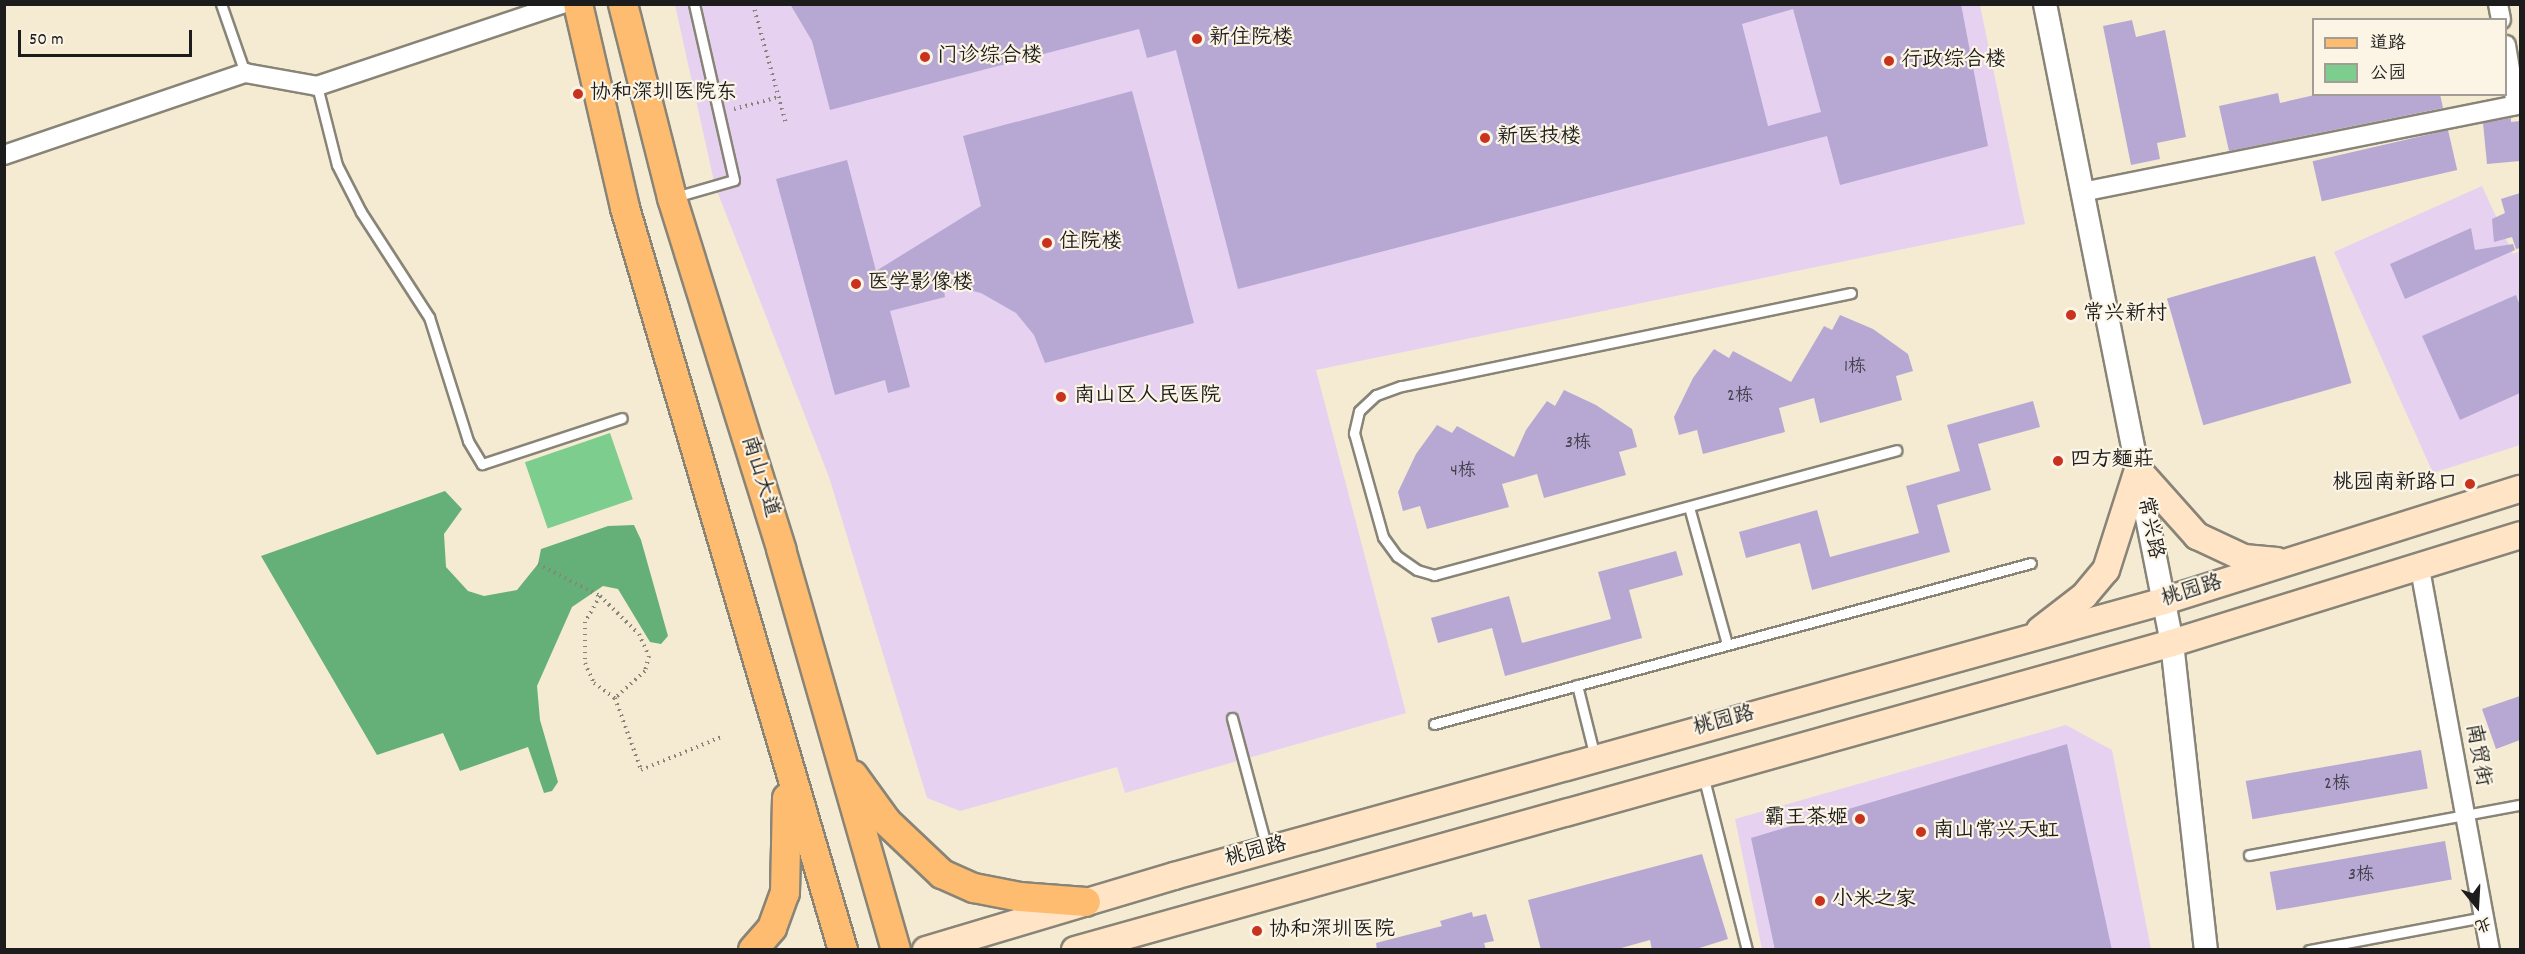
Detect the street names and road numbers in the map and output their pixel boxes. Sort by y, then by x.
street label: 南山大道 [735,433,783,521]
street label: 常兴路 [2131,495,2167,561]
street label: 桃园路 [2158,571,2226,613]
street label: 桃园路 [1690,702,1758,742]
street label: 南贸街 [2459,722,2495,788]
street label: 桃园路 [1222,833,1290,873]

